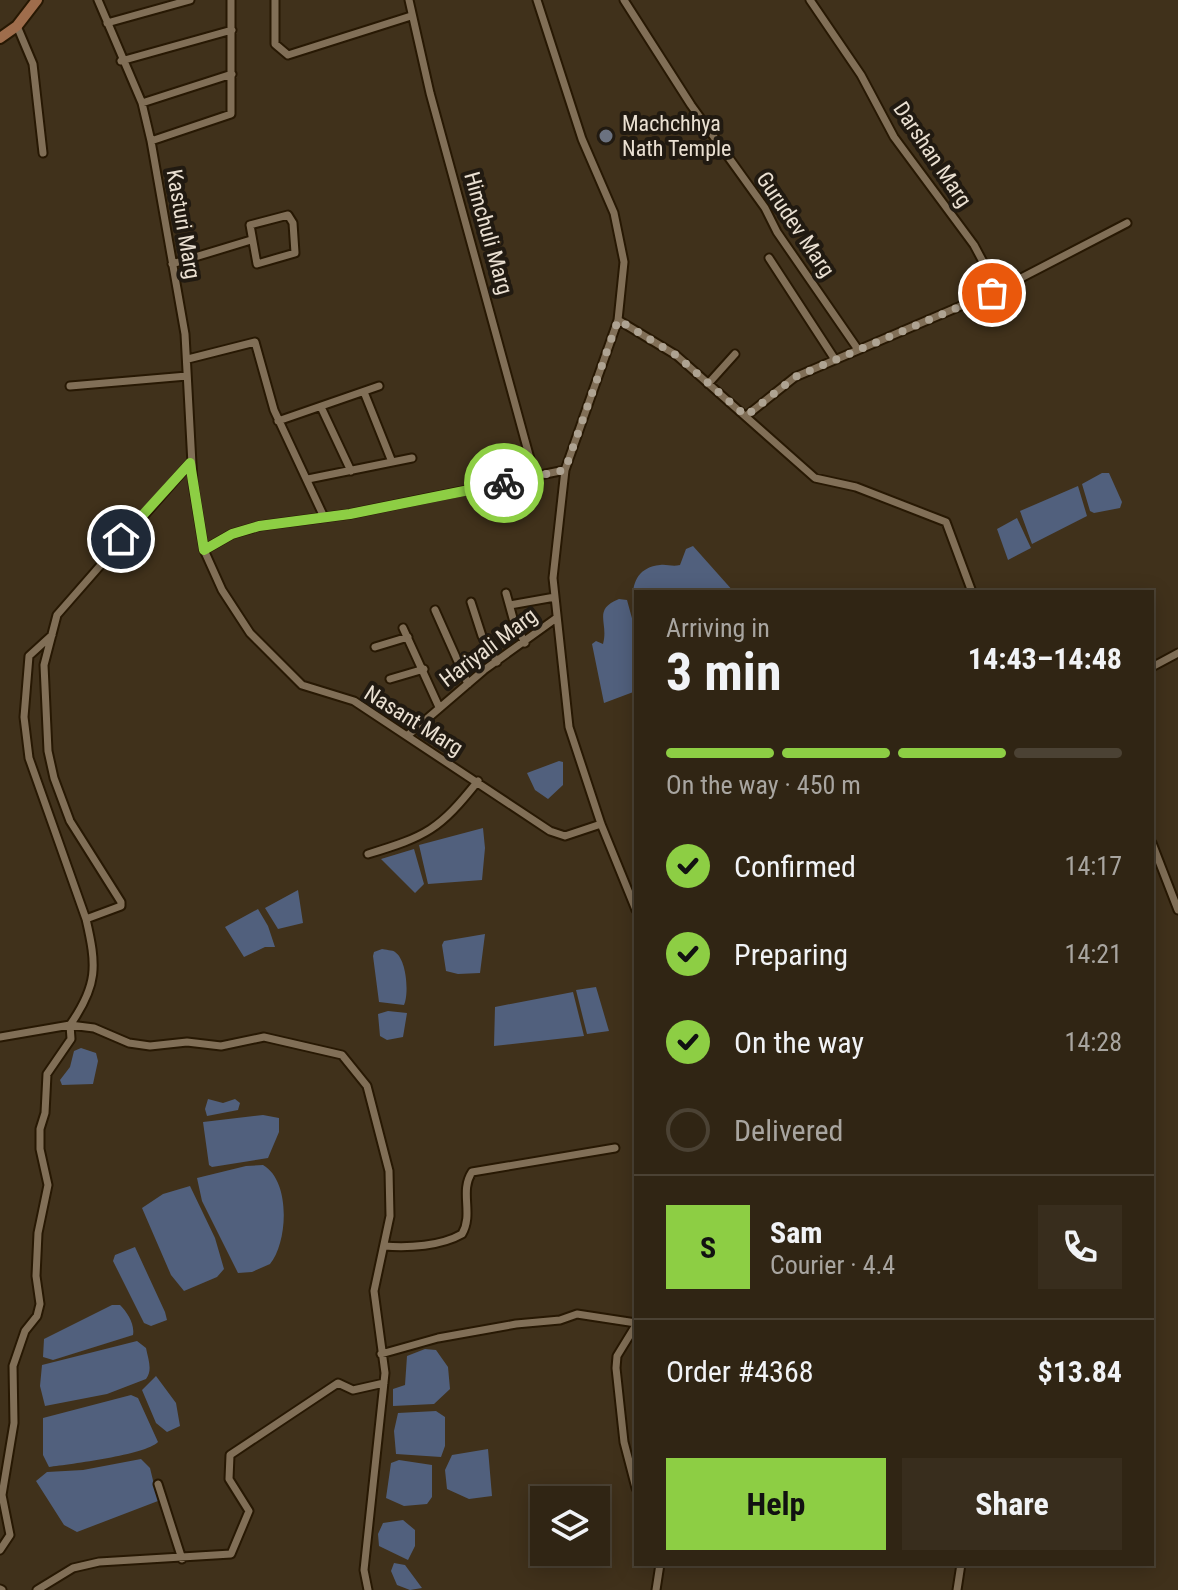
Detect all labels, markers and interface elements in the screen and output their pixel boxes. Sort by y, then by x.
street label: Darshan Marg [888,97,977,212]
place label: Machchhya Nath Temple [622,111,731,161]
marker: Machchhya Nath Temple [597,127,615,145]
street label: Kasturi Marg [162,167,205,281]
street label: Gurudev Marg [751,167,840,281]
street label: Himchuli Marg [459,169,518,297]
pin [958,259,1026,327]
icon: bag [970,271,1014,315]
courier [464,443,544,523]
icon: bike [482,461,526,505]
pin [87,505,155,573]
icon: home [99,517,143,561]
street label: Hariyali Marg [435,603,542,692]
text: Arriving in [666,613,770,643]
text: 14:43–14:48 [968,641,1122,676]
text: 3 min [666,642,782,703]
street label: Nasant Marg [360,680,468,761]
text: On the way · 450 m [666,770,861,800]
icon: check [666,844,710,888]
text: Confirmed [734,849,856,884]
text: 14:17 [1065,851,1122,881]
icon: check [666,932,710,976]
text: Preparing [734,937,848,972]
text: 14:21 [1065,939,1122,969]
icon: check [666,1020,710,1064]
text: On the way [734,1025,864,1060]
text: 14:28 [1065,1027,1122,1057]
text: Delivered [734,1113,843,1148]
button: phone [1038,1205,1122,1289]
text: Sam [770,1215,823,1250]
text: S [700,1230,716,1265]
text: Courier · 4.4 [770,1250,895,1280]
text: Order #4368 [666,1354,814,1389]
text: $13.84 [1037,1354,1122,1389]
button: Help [666,1458,886,1550]
button: Share [902,1458,1122,1550]
map controls [530,1486,610,1566]
button: layers [530,1486,610,1566]

